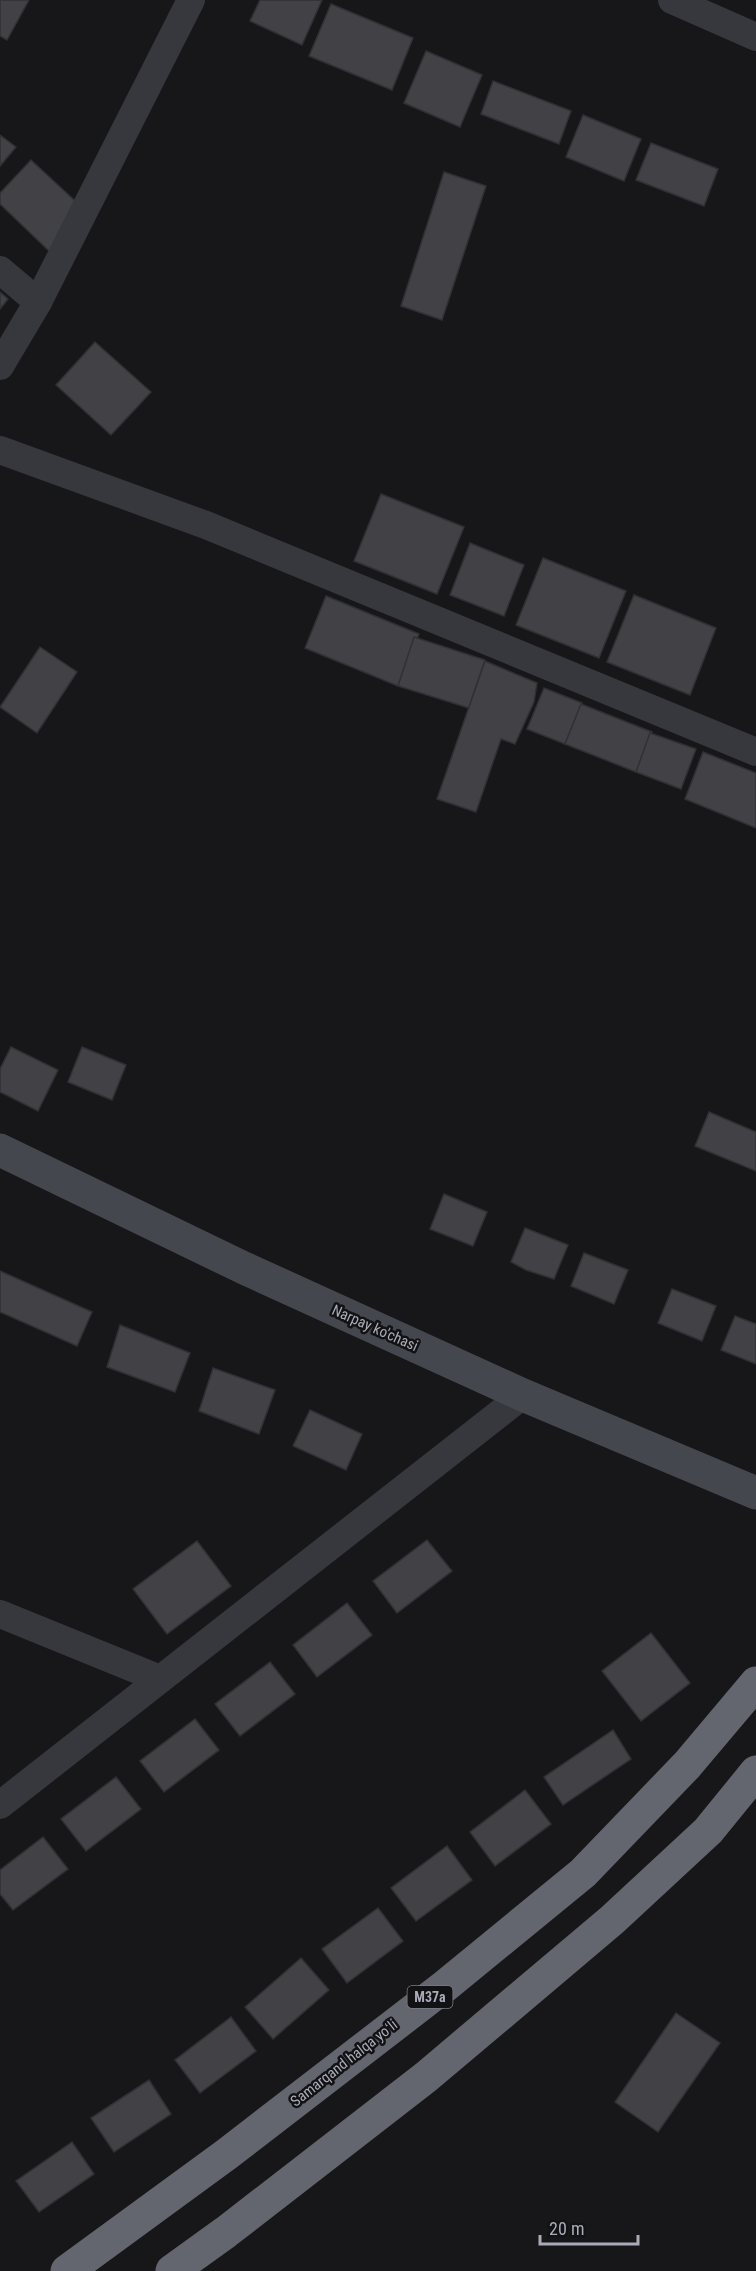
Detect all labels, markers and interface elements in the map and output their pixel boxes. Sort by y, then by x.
street label: Narpay ko'chasi [329,1301,421,1355]
road number: M37a [408,1986,452,2008]
street label: Samarqand halqa yoʻli [287,2016,401,2110]
scale bar [540,2208,638,2246]
text: 20 m [549,2218,584,2239]

